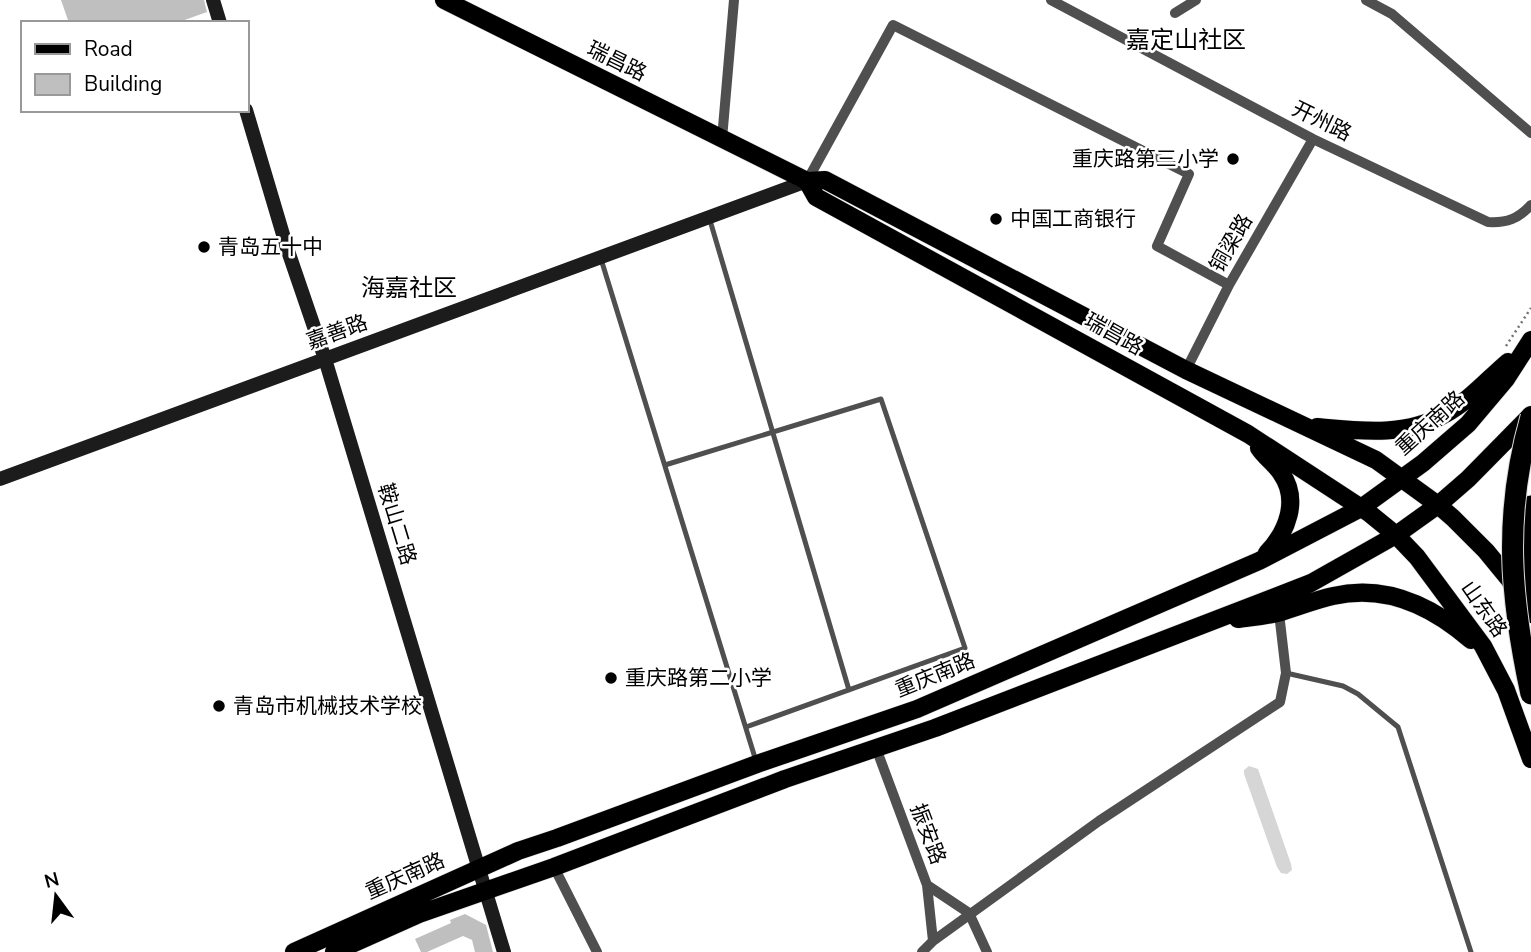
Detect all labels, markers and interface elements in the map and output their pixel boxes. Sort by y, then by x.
legend [21,21,248,112]
district label: 嘉定山社区 [1126,24,1246,56]
text: Road [84,35,133,63]
street label: 瑞昌路 [583,35,651,87]
text: Building [84,70,162,98]
street label: 开州路 [1288,95,1356,147]
place label: 重庆路第三小学 [1072,145,1219,173]
marker: 重庆路第三小学 [1225,151,1241,167]
place label: 中国工商银行 [1010,205,1136,233]
street label: 铜梁路 [1203,209,1259,277]
marker: 中国工商银行 [988,211,1004,227]
place label: 青岛五十中 [218,233,323,261]
marker: 青岛五十中 [196,239,212,255]
district label: 海嘉社区 [361,272,457,304]
street label: 瑞昌路 [1080,306,1148,362]
street label: 嘉善路 [303,308,371,356]
street label: 重庆南路 [1389,384,1471,462]
street label: 鞍山二路 [371,480,423,568]
street label: 山东路 [1454,575,1514,643]
street label: 重庆南路 [891,646,979,704]
place label: 重庆路第二小学 [625,664,772,692]
marker: 重庆路第二小学 [603,670,619,686]
place label: 青岛市机械技术学校 [233,692,422,720]
marker: 青岛市机械技术学校 [211,698,227,714]
street label: 振安路 [904,800,952,868]
street label: 重庆南路 [361,846,449,906]
north arrow [21,861,91,931]
text: N [42,866,62,895]

